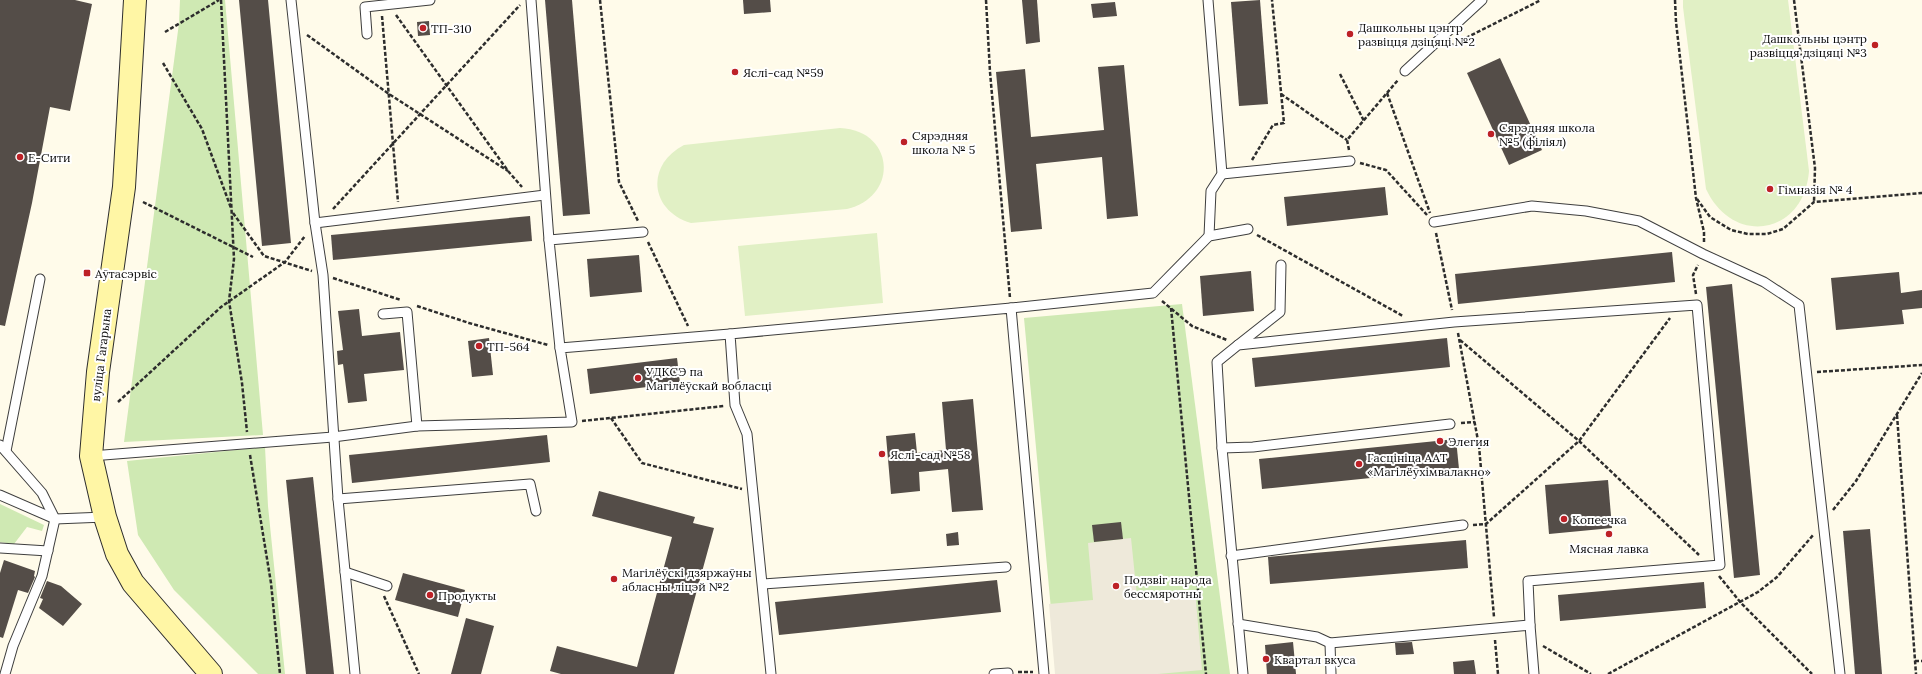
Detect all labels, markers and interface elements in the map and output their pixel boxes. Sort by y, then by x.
place label: Дашкольны цэнтр развіцця дзіцяці №2 [1358,20,1475,49]
place label: ТП-310 [431,21,472,36]
marker: ТП-310 [418,23,428,33]
marker: Дашкольны цэнтр развіцця дзіцяці №2 [1345,29,1355,39]
place label: Дашкольны цэнтр развіцця дзіцяці №3 [1750,31,1867,60]
marker: Дашкольны цэнтр развіцця дзіцяці №3 [1870,40,1880,50]
place label: Яслі-сад №59 [743,65,824,80]
marker: Яслі-сад №59 [730,67,740,77]
place label: Сярэдняя школа №5 (філіял) [1499,120,1595,150]
place label: Сярэдняя школа № 5 [912,128,975,157]
marker: Сярэдняя школа №5 (філіял) [1486,129,1496,139]
marker: Сярэдняя школа № 5 [899,137,909,147]
place label: Е-Сити [28,150,70,165]
marker: Е-Сити [15,152,25,162]
place label: Гімназія № 4 [1778,182,1853,197]
marker: Гімназія № 4 [1765,184,1775,194]
place label: Аўтасэрвіс [94,266,157,281]
marker: Аўтасэрвіс [82,268,92,278]
street label: вуліца Гагарына [88,308,114,402]
place label: ТП-564 [487,339,530,354]
marker: ТП-564 [474,341,484,351]
place label: УДКСЭ па Магілёўскай вобласці [645,364,772,393]
marker: УДКСЭ па Магілёўскай вобласці [633,373,643,383]
place label: Элегия [1448,434,1489,449]
marker: Элегия [1435,436,1445,446]
place label: Яслі-сад №58 [890,447,971,462]
marker: Яслі-сад №58 [877,449,887,459]
place label: Гасцініца ААТ «Магілёўхімвалакно» [1367,450,1491,479]
marker: Гасцініца ААТ «Магілёўхімвалакно» [1354,459,1364,469]
place label: Копеечка [1572,512,1627,527]
marker: Копеечка [1559,514,1569,524]
marker: Мясная лавка [1604,529,1614,539]
place label: Мясная лавка [1569,541,1649,556]
place label: Магілёўскі дзяржаўны абласны ліцэй №2 [622,565,752,594]
place label: Подзвіг народа бессмяротны [1124,572,1212,601]
marker: Магілёўскі дзяржаўны абласны ліцэй №2 [609,574,619,584]
marker: Подзвіг народа бессмяротны [1111,581,1121,591]
place label: Продукты [438,588,496,603]
marker: Продукты [425,590,435,600]
place label: Квартал вкуса [1274,652,1356,667]
marker: Квартал вкуса [1261,654,1271,664]

